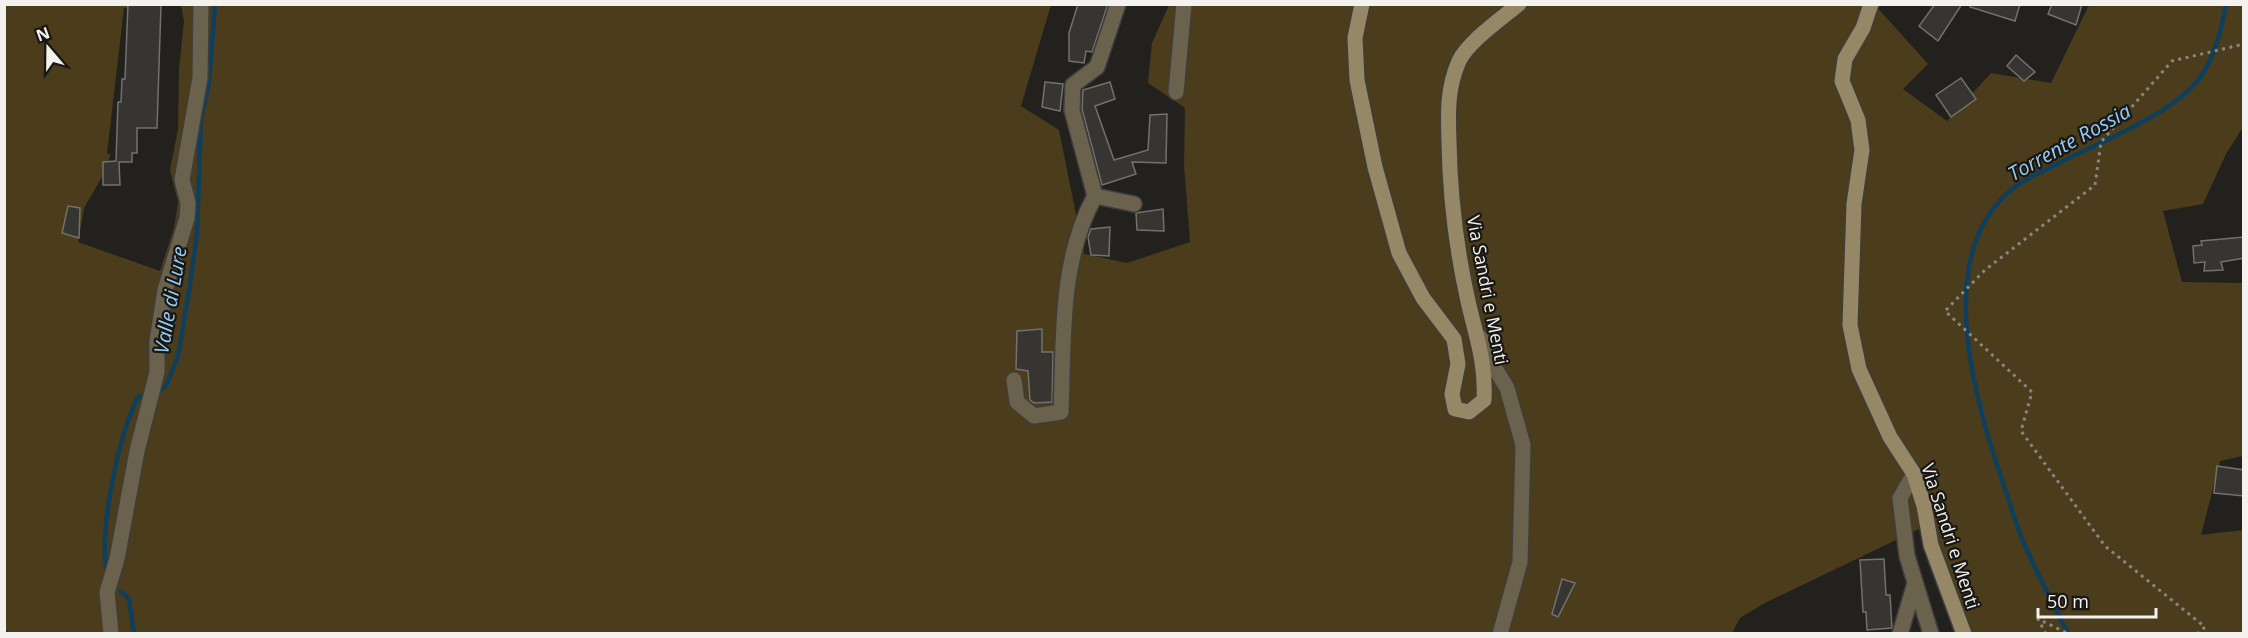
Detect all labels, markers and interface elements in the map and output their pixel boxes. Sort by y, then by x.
north arrow [18,18,78,78]
text: N [33,21,53,46]
water label: Torrente Rossia [2003,97,2135,187]
street label: Via Sandri e Menti [1462,213,1514,367]
water label: Valle di Lure [147,244,193,356]
street label: Via Sandri e Menti [1916,460,1986,612]
scale bar [2038,581,2156,619]
text: 50 m [2047,589,2089,613]

